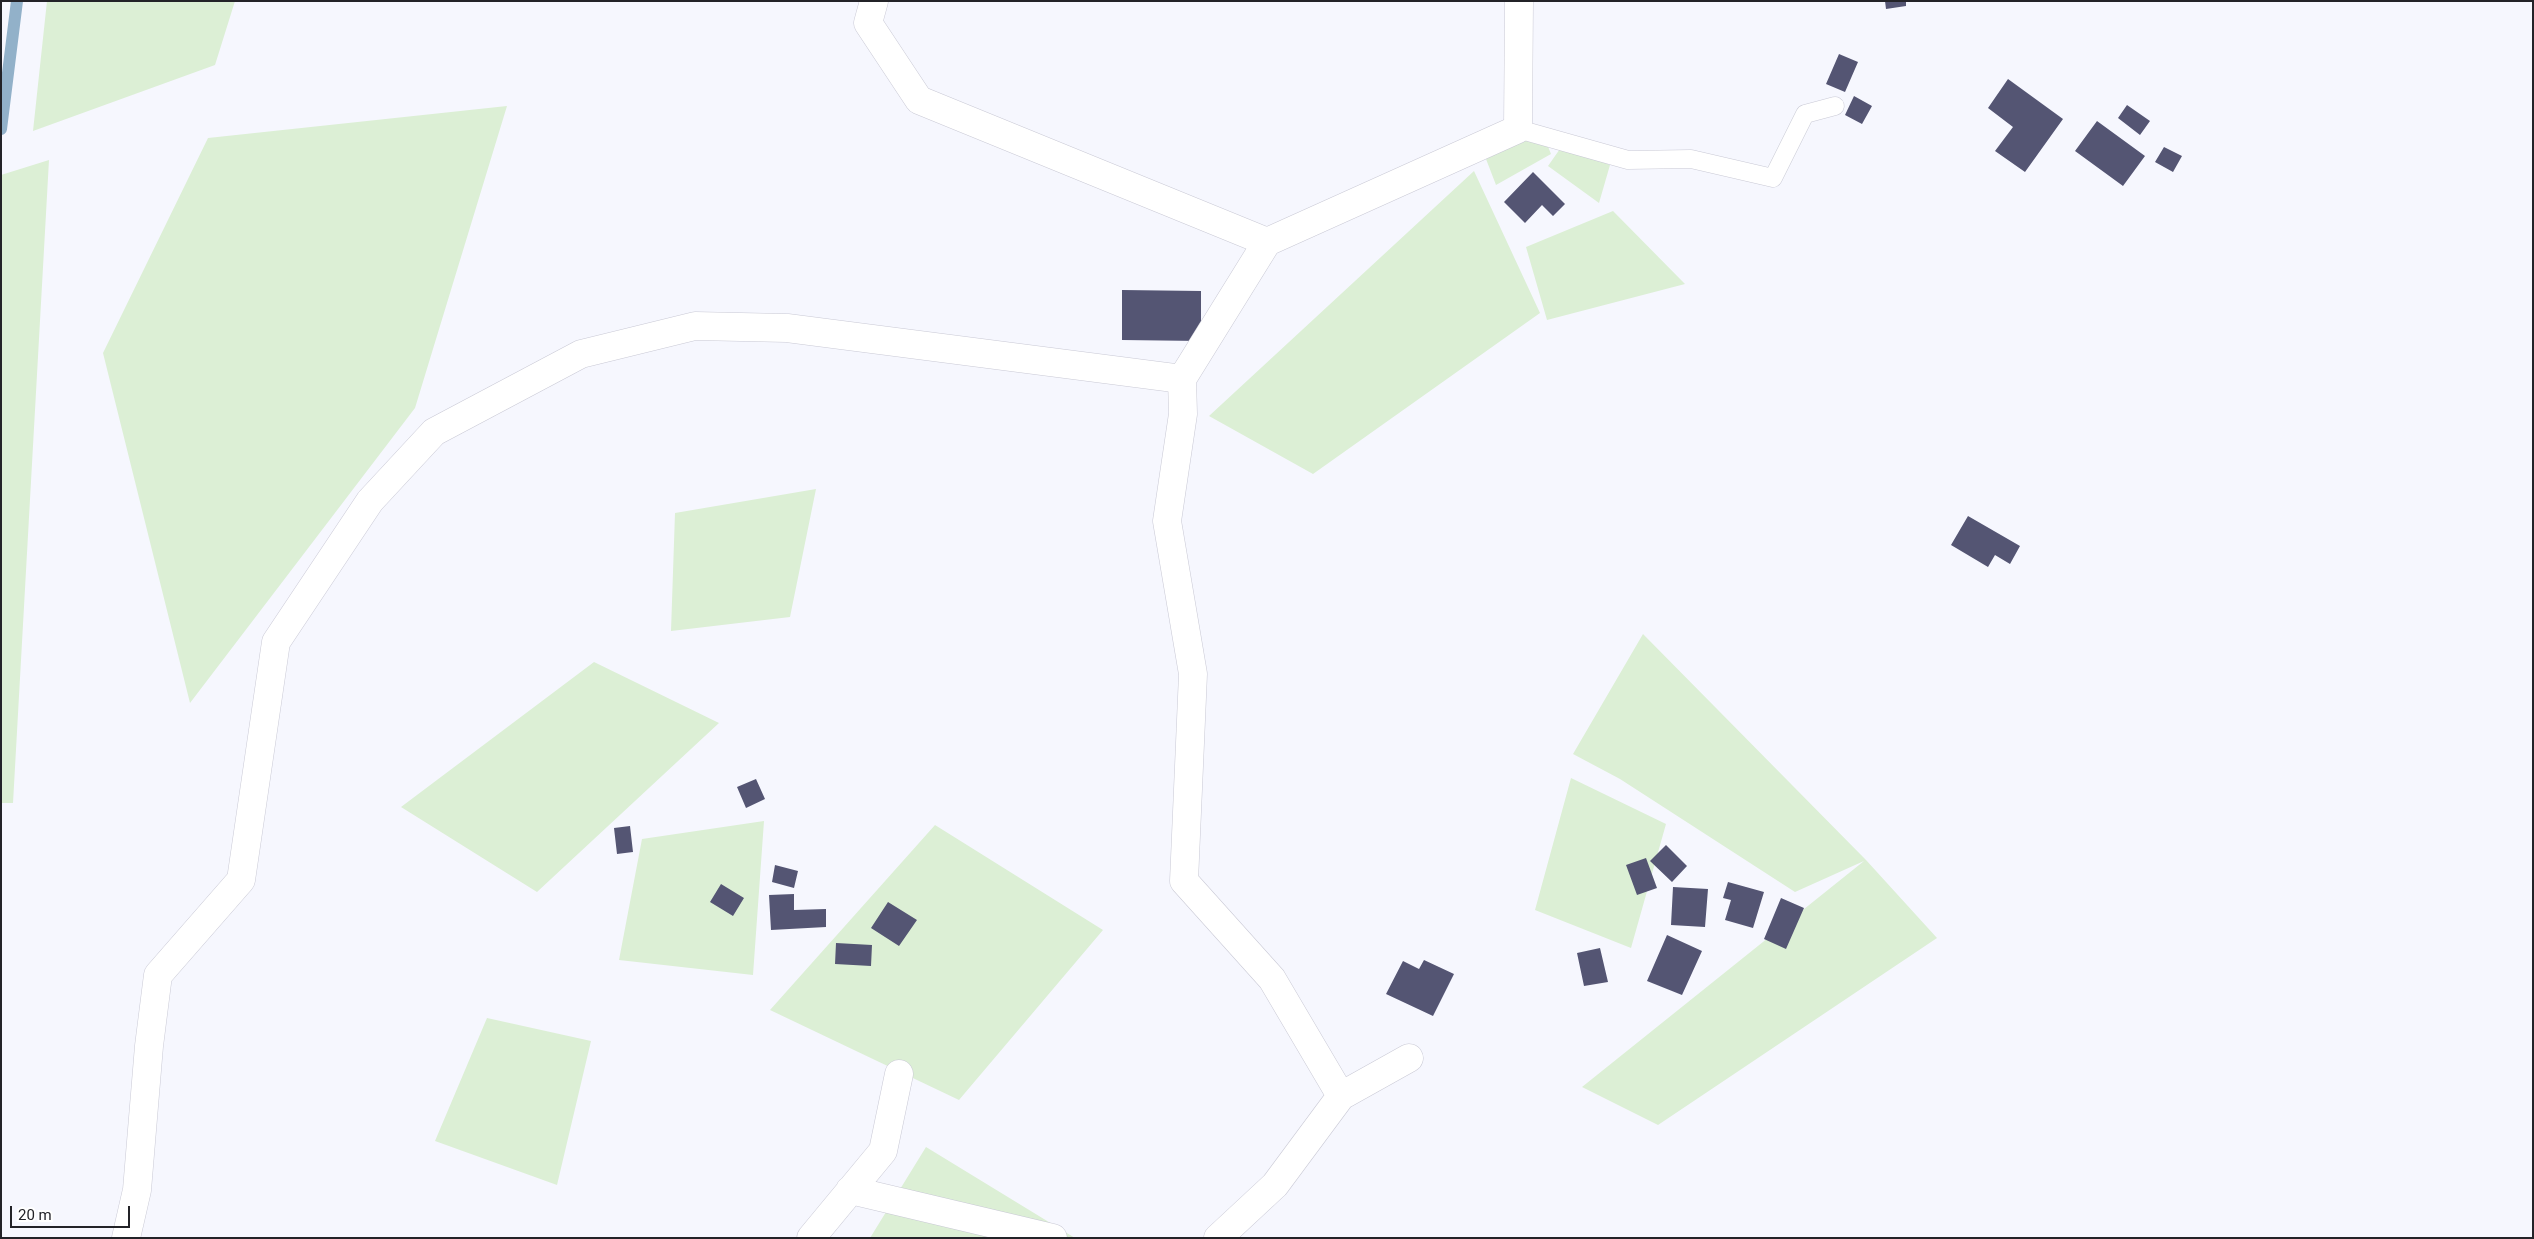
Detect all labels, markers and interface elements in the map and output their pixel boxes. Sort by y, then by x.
scale bar [12,1196,132,1228]
text: 20 m [18,1206,52,1224]

